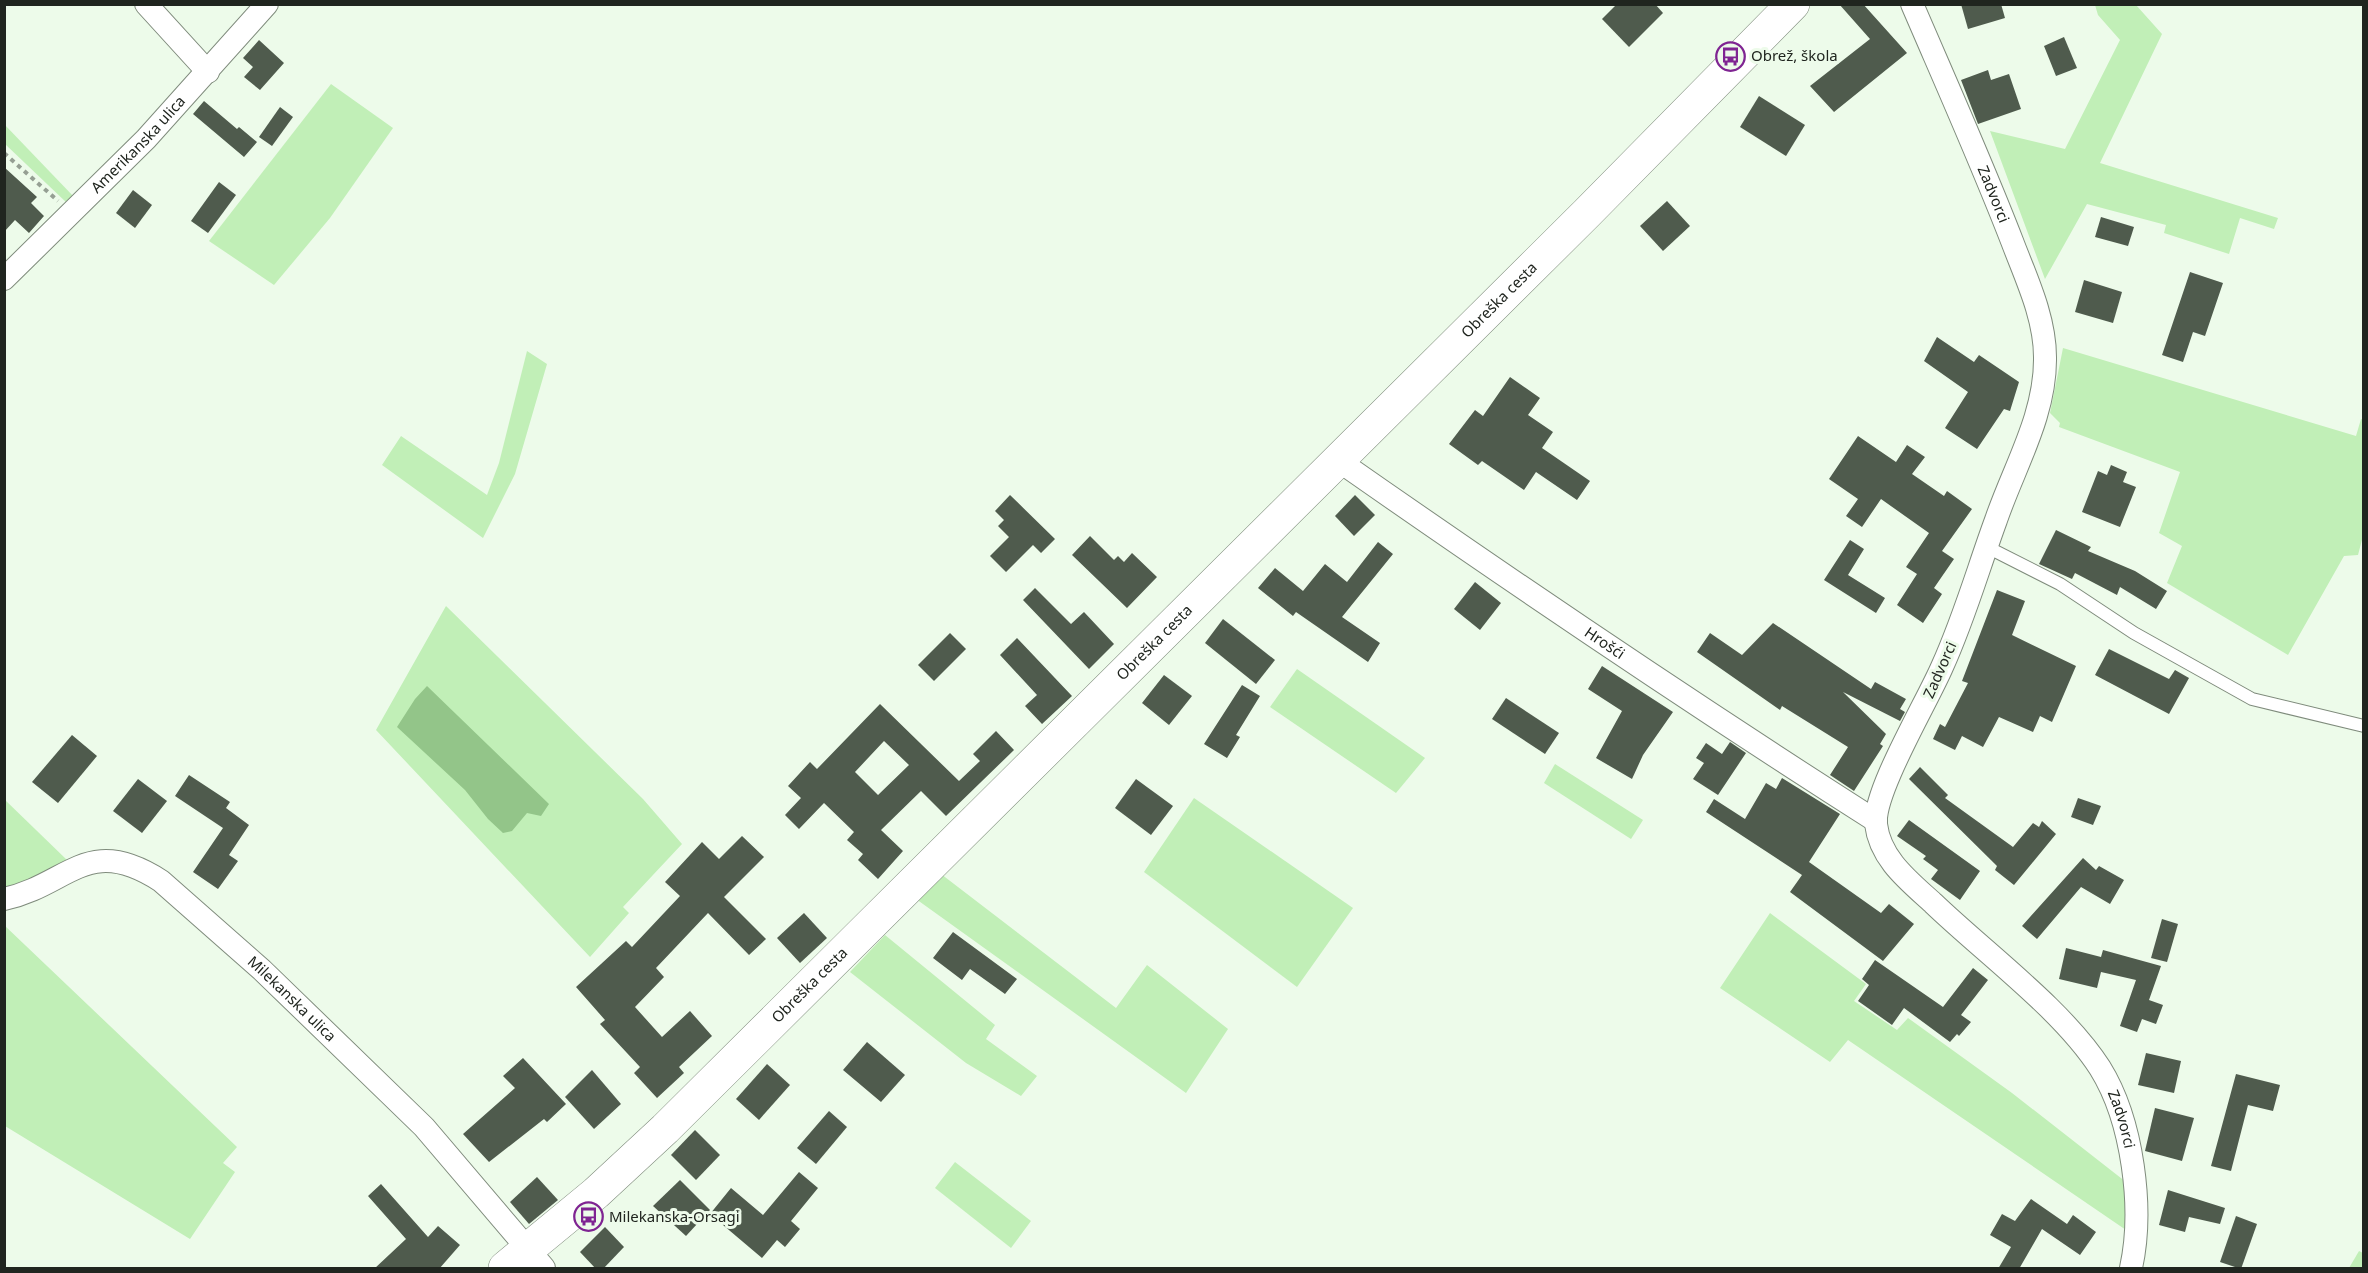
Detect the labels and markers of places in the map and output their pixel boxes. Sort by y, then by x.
bus stop icon: Obrež, škola [1714,40,1746,72]
place label: Obrež, škola [1751,45,1838,65]
bus stop icon: Milekanska-Orsagi [572,1201,604,1233]
place label: Milekanska-Orsagi [609,1206,740,1226]

